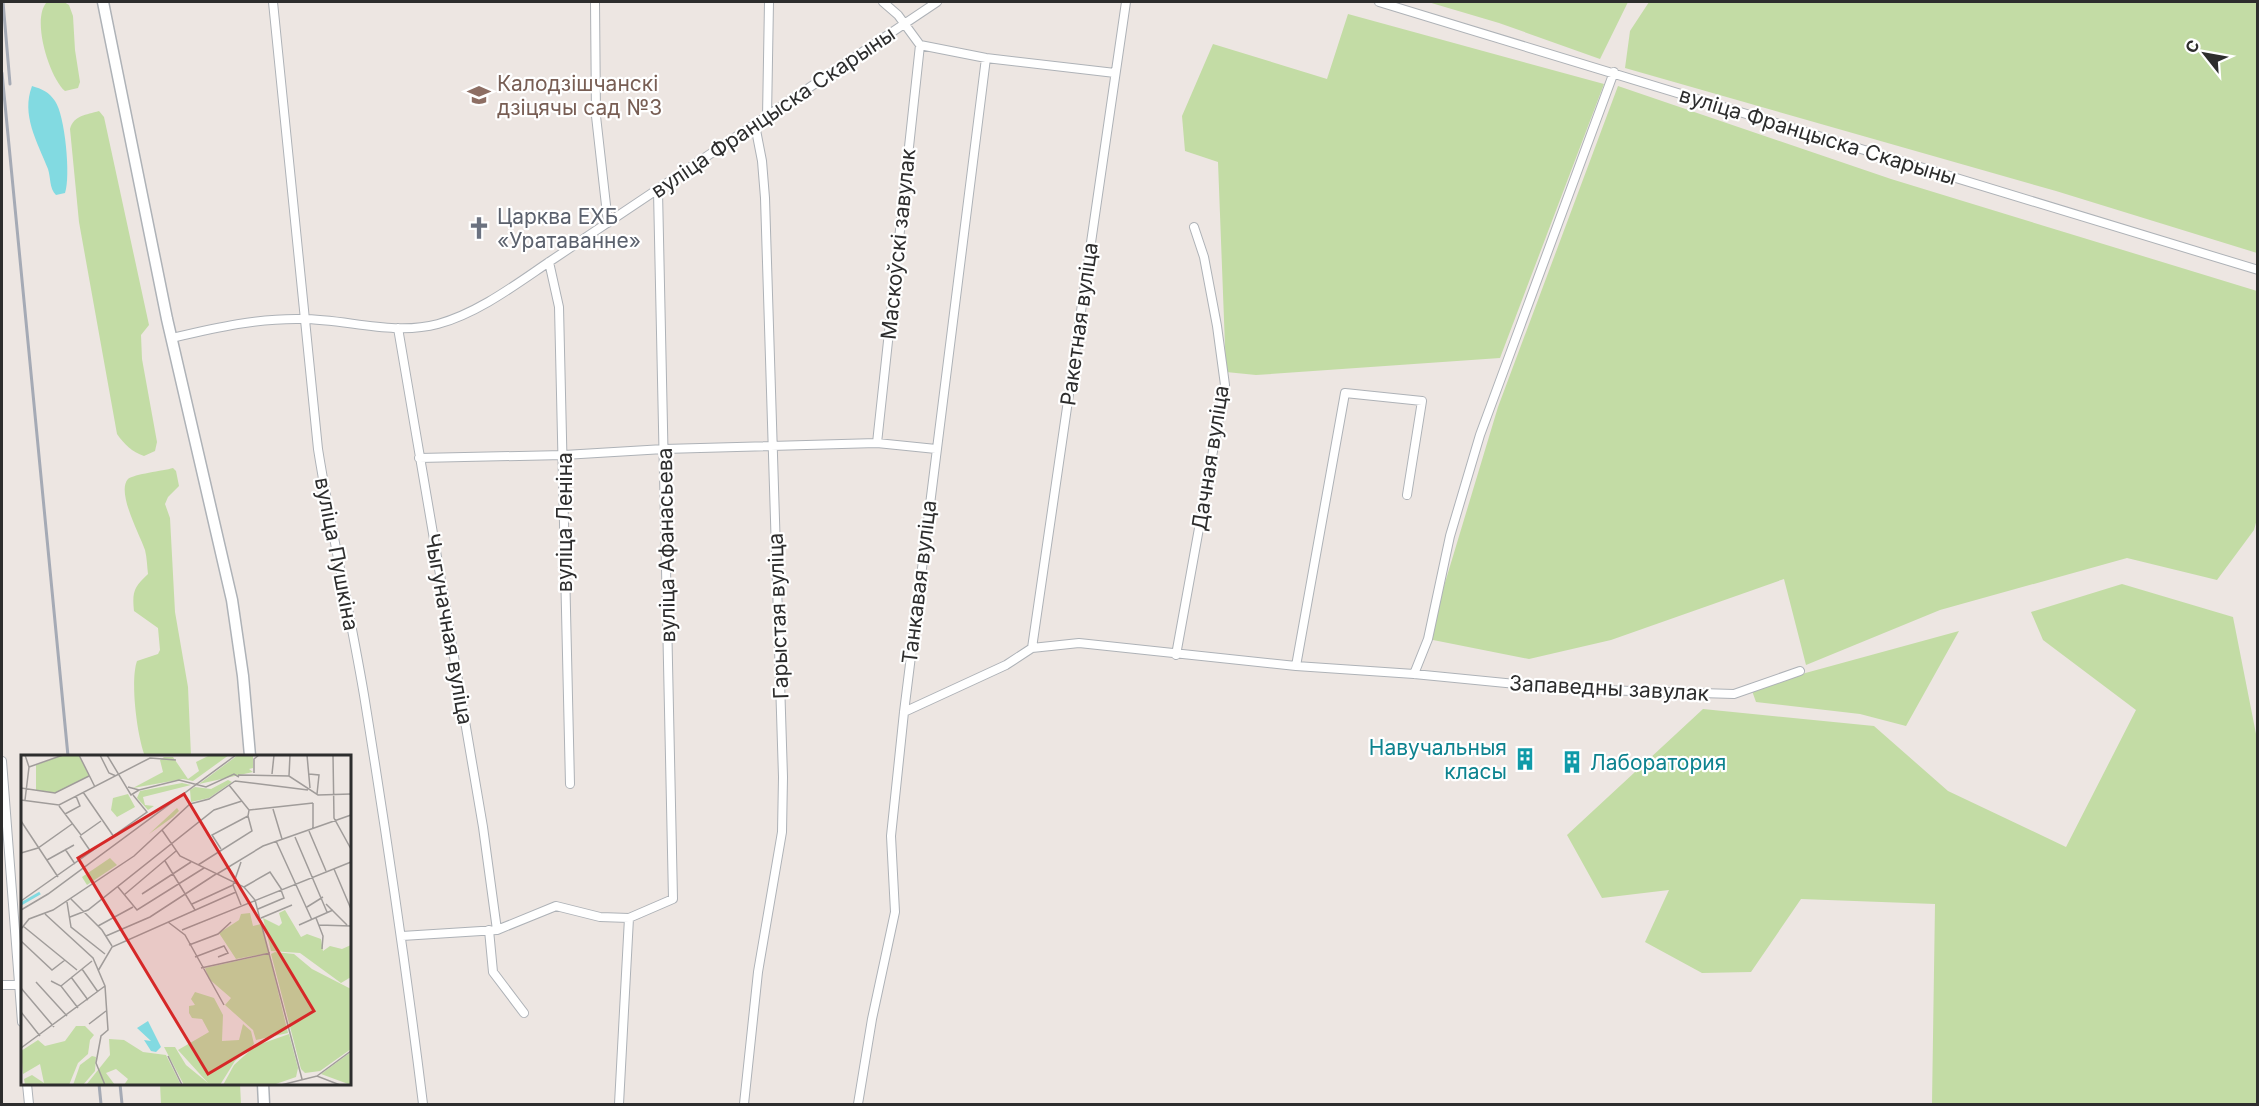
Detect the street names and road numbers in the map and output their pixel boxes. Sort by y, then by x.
street label: вуліца Францыска Скарыны [646,21,900,203]
street label: вуліца Францыска Скарыны [1676,82,1960,190]
street label: Маскоўскі завулак [876,147,921,341]
street label: Ракетная вуліца [1055,241,1103,407]
street label: Дачная вуліца [1186,383,1234,533]
street label: вуліца Афанасьева [652,447,680,643]
street label: вуліца Леніна [552,452,577,592]
street label: вуліца Пушкіна [310,475,364,633]
street label: Танкавая вуліца [897,499,941,665]
street label: Чыгуначная вуліца [420,531,478,727]
street label: Гарыстая вуліца [763,533,793,699]
street label: Запаведны завулак [1508,670,1710,706]

